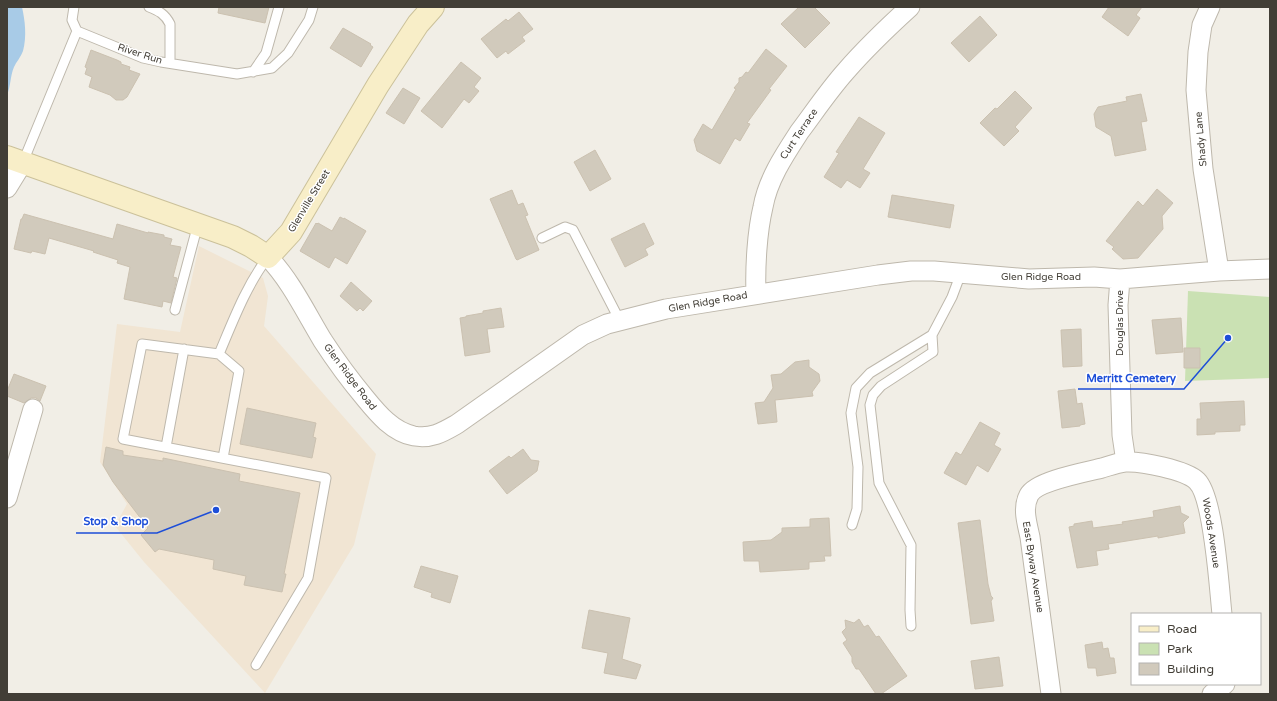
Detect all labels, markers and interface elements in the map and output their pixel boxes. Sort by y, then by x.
street label: River Run [116,41,164,67]
street label: Curt Terrace [778,106,821,162]
street label: Shady Lane [1193,111,1209,167]
street label: Glenville Street [285,167,333,235]
street label: Glen Ridge Road [1001,271,1081,283]
street label: Glen Ridge Road [668,289,748,315]
street label: Douglas Drive [1114,290,1126,356]
street label: Glen Ridge Road [321,341,379,413]
callout: Merritt Cemetery [1078,366,1184,389]
text: Merritt Cemetery [1086,372,1176,386]
street label: Woods Avenue [1199,497,1223,569]
callout: Stop & Shop [76,510,157,533]
text: Stop & Shop [83,515,149,529]
street label: East Byway Avenue [1020,520,1046,614]
legend [1131,613,1261,685]
text: Road [1167,622,1197,636]
text: Park [1167,642,1193,656]
text: Building [1167,662,1214,676]

